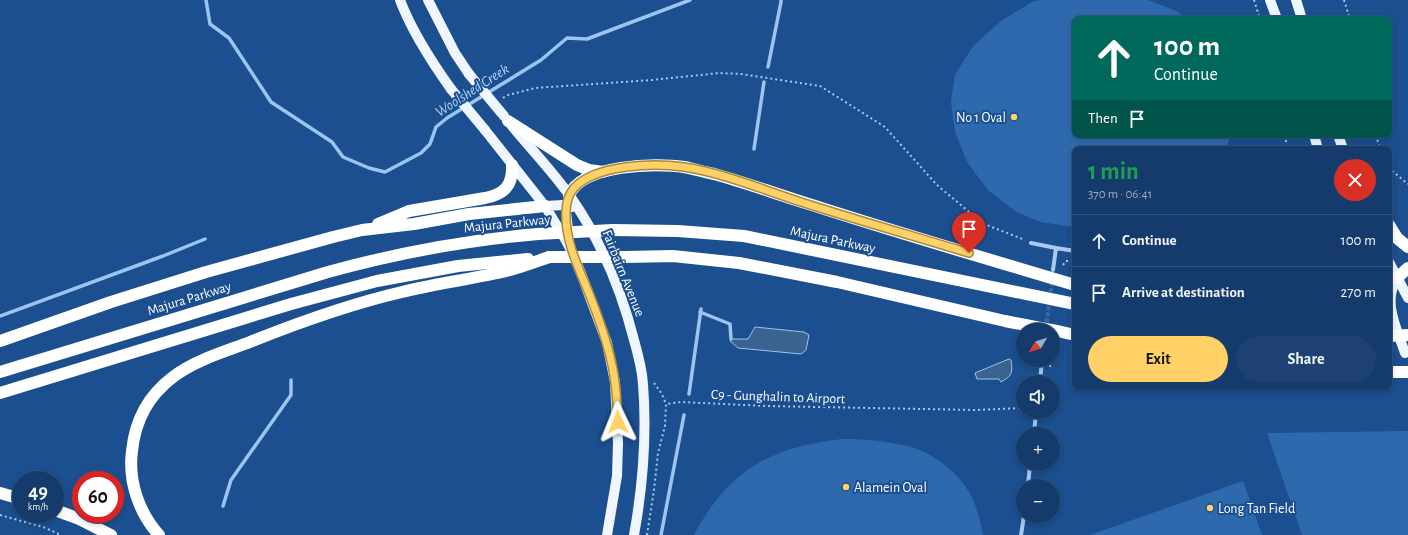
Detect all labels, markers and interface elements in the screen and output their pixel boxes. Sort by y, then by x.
icon: ahead [1088,32,1140,84]
text: 100 m [1154,33,1220,61]
water label: Woolshed Creek [433,61,512,120]
text: Continue [1154,66,1218,84]
icon: arrive [1126,108,1148,130]
place label: No 1 Oval [956,111,1006,125]
text: Then [1088,111,1118,126]
marker: No 1 Oval [1009,112,1019,122]
button: close [1334,159,1376,201]
text: 1 min [1088,160,1139,184]
text: 370 m · 06:41 [1088,188,1152,201]
street label: Majura Parkway [463,212,551,235]
pin [952,212,986,253]
icon: arrive [958,218,980,240]
street label: Majura Parkway [789,224,877,256]
street label: Fairbairn Avenue [599,228,647,319]
icon: ahead [1088,230,1110,252]
text: Continue [1122,233,1177,248]
text: 100 m [1341,233,1376,248]
street label: Majura Parkway [146,280,233,318]
icon: arrive [1088,282,1110,304]
text: Arrive at destination [1122,285,1245,300]
text: 270 m [1341,285,1376,300]
north arrow [1016,323,1060,367]
map controls [1016,323,1060,523]
button: Exit [1088,336,1228,382]
button: Share [1236,336,1376,382]
button: sound [1016,375,1060,419]
street label: C9 - Gunghalin to Airport [711,388,846,406]
position arrow [597,401,639,443]
button: + [1016,427,1060,471]
speed limit sign: 60 [72,471,124,523]
button: − [1016,479,1060,523]
place label: Alamein Oval [854,481,927,495]
text: 49 [28,482,48,502]
marker: Alamein Oval [841,482,851,492]
text: km/h [28,502,48,512]
place label: Long Tan Field [1218,502,1295,516]
marker: Long Tan Field [1205,503,1215,513]

